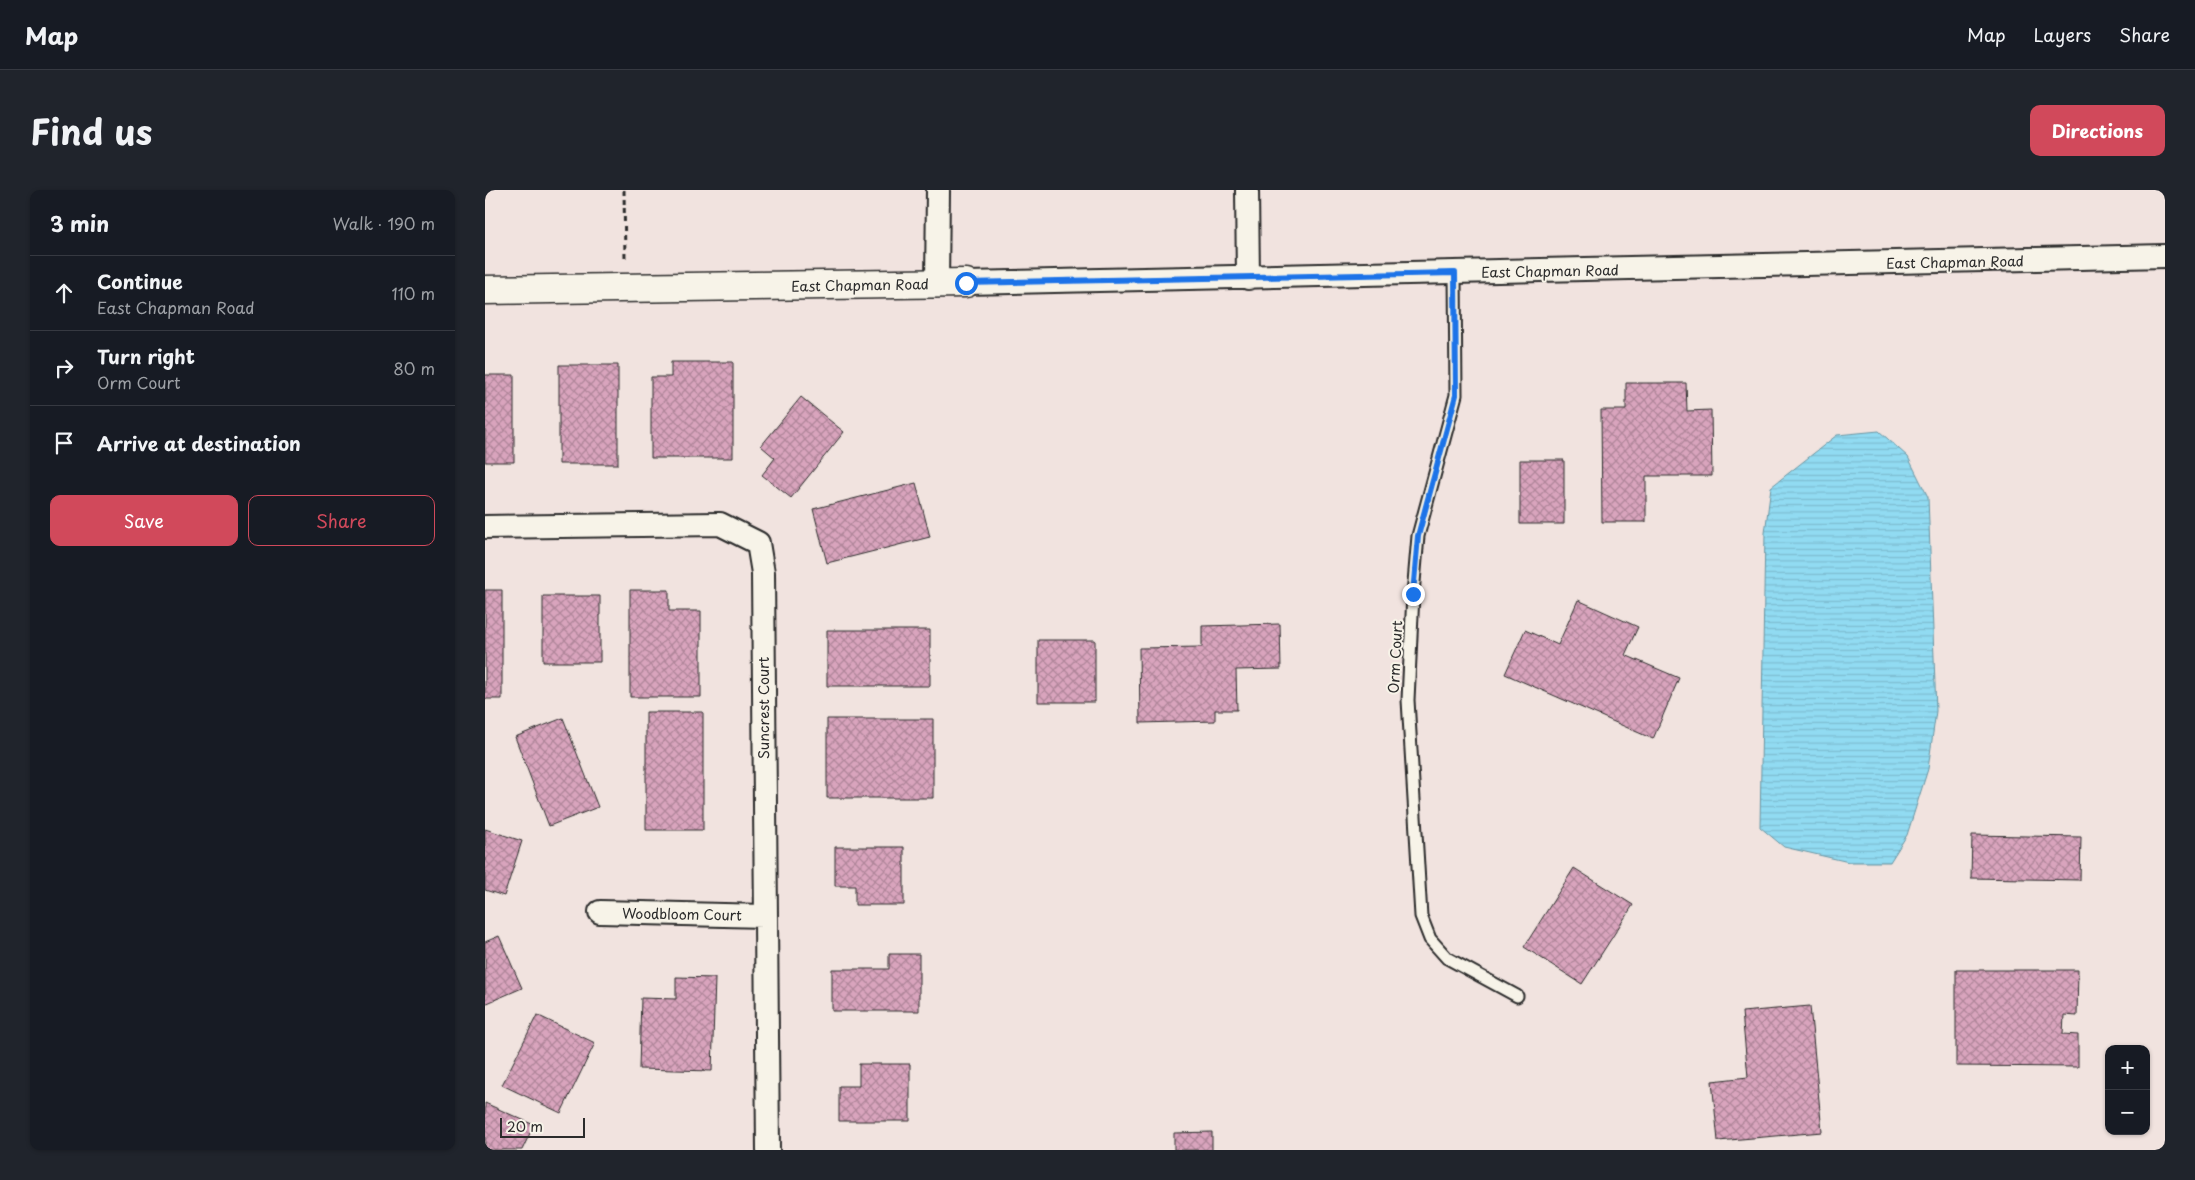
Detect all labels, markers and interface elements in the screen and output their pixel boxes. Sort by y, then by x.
text: Map [25,17,78,53]
text: Map [1967,21,2006,48]
text: Layers [2034,21,2091,48]
text: Share [2119,21,2170,48]
text: Find us [30,104,152,157]
button: Directions [2030,105,2165,156]
text: 3 min [50,207,109,239]
text: Walk · 190 m [333,211,435,235]
street label: East Chapman Road [1886,250,2024,274]
street label: East Chapman Road [1481,259,1619,283]
text: Continue [97,267,183,295]
route start [955,272,978,295]
street label: East Chapman Road [791,273,929,297]
icon: ahead [50,279,78,307]
text: 110 m [392,281,435,305]
text: East Chapman Road [97,295,255,319]
text: Turn right [97,342,195,370]
icon: right [50,354,78,382]
text: 80 m [393,356,435,380]
text: Orm Court [97,370,181,394]
icon: arrive [50,429,78,457]
text: Arrive at destination [97,429,301,457]
button: Save [50,495,238,546]
button: Share [248,495,435,546]
route end [1402,583,1425,606]
street label: Orm Court [1383,620,1407,694]
street label: Suncrest Court [753,656,774,759]
street label: Woodbloom Court [622,902,742,926]
map controls [2105,1045,2150,1135]
button: + [2105,1045,2150,1090]
button: − [2105,1090,2150,1135]
scale bar [500,1115,585,1138]
text: 20 m [507,1116,543,1137]

